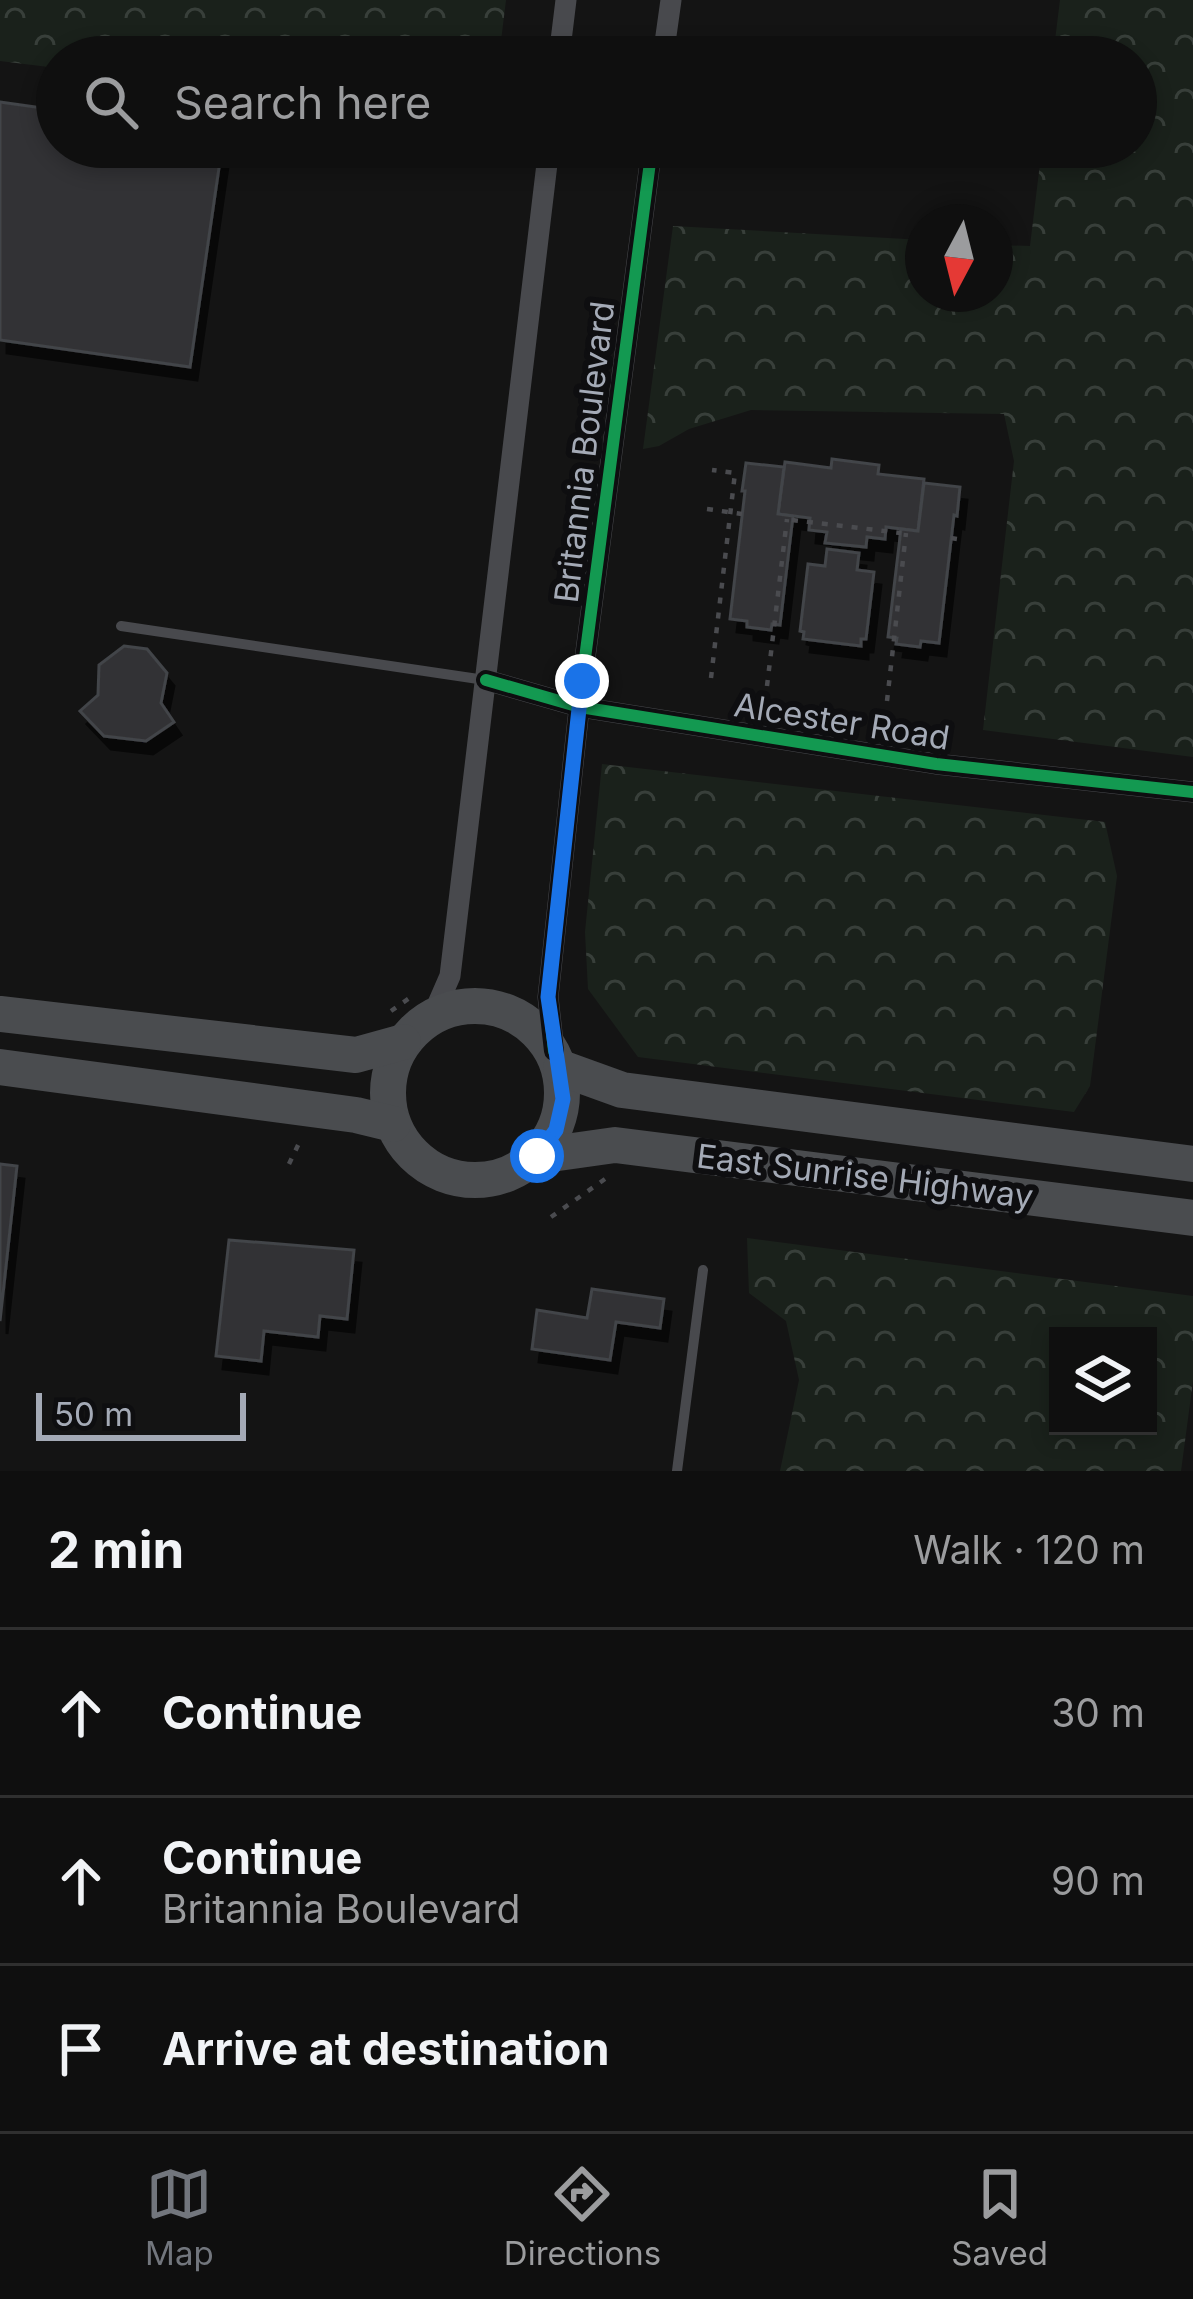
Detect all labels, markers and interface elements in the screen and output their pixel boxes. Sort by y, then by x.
search box [36,36,1157,168]
icon: search [78,69,144,135]
text: Search here [174,75,431,130]
north arrow [905,204,1013,312]
street label: Britannia Boulevard [546,299,622,605]
route end [555,654,609,708]
street label: Alcester Road [732,684,952,758]
route start [510,1129,564,1183]
street label: East Sunrise Highway [694,1136,1036,1216]
map controls [1049,1327,1157,1435]
button: layers [1049,1327,1157,1435]
scale bar [36,1387,246,1440]
text: 50 m [54,1394,133,1434]
text: 2 min [48,1519,184,1580]
text: Walk · 120 m [913,1526,1145,1573]
icon: ahead [48,1680,114,1746]
text: Continue [162,1685,362,1740]
text: 30 m [1051,1689,1145,1736]
text: Continue [162,1830,362,1885]
icon: ahead [48,1848,114,1914]
text: 90 m [1051,1857,1145,1904]
text: Britannia Boulevard [162,1885,520,1932]
icon: arrive [48,2016,114,2082]
text: Arrive at destination [162,2021,609,2076]
tab: Map [145,2161,214,2273]
tab: Directions [504,2161,661,2273]
tab: Saved [951,2161,1048,2273]

